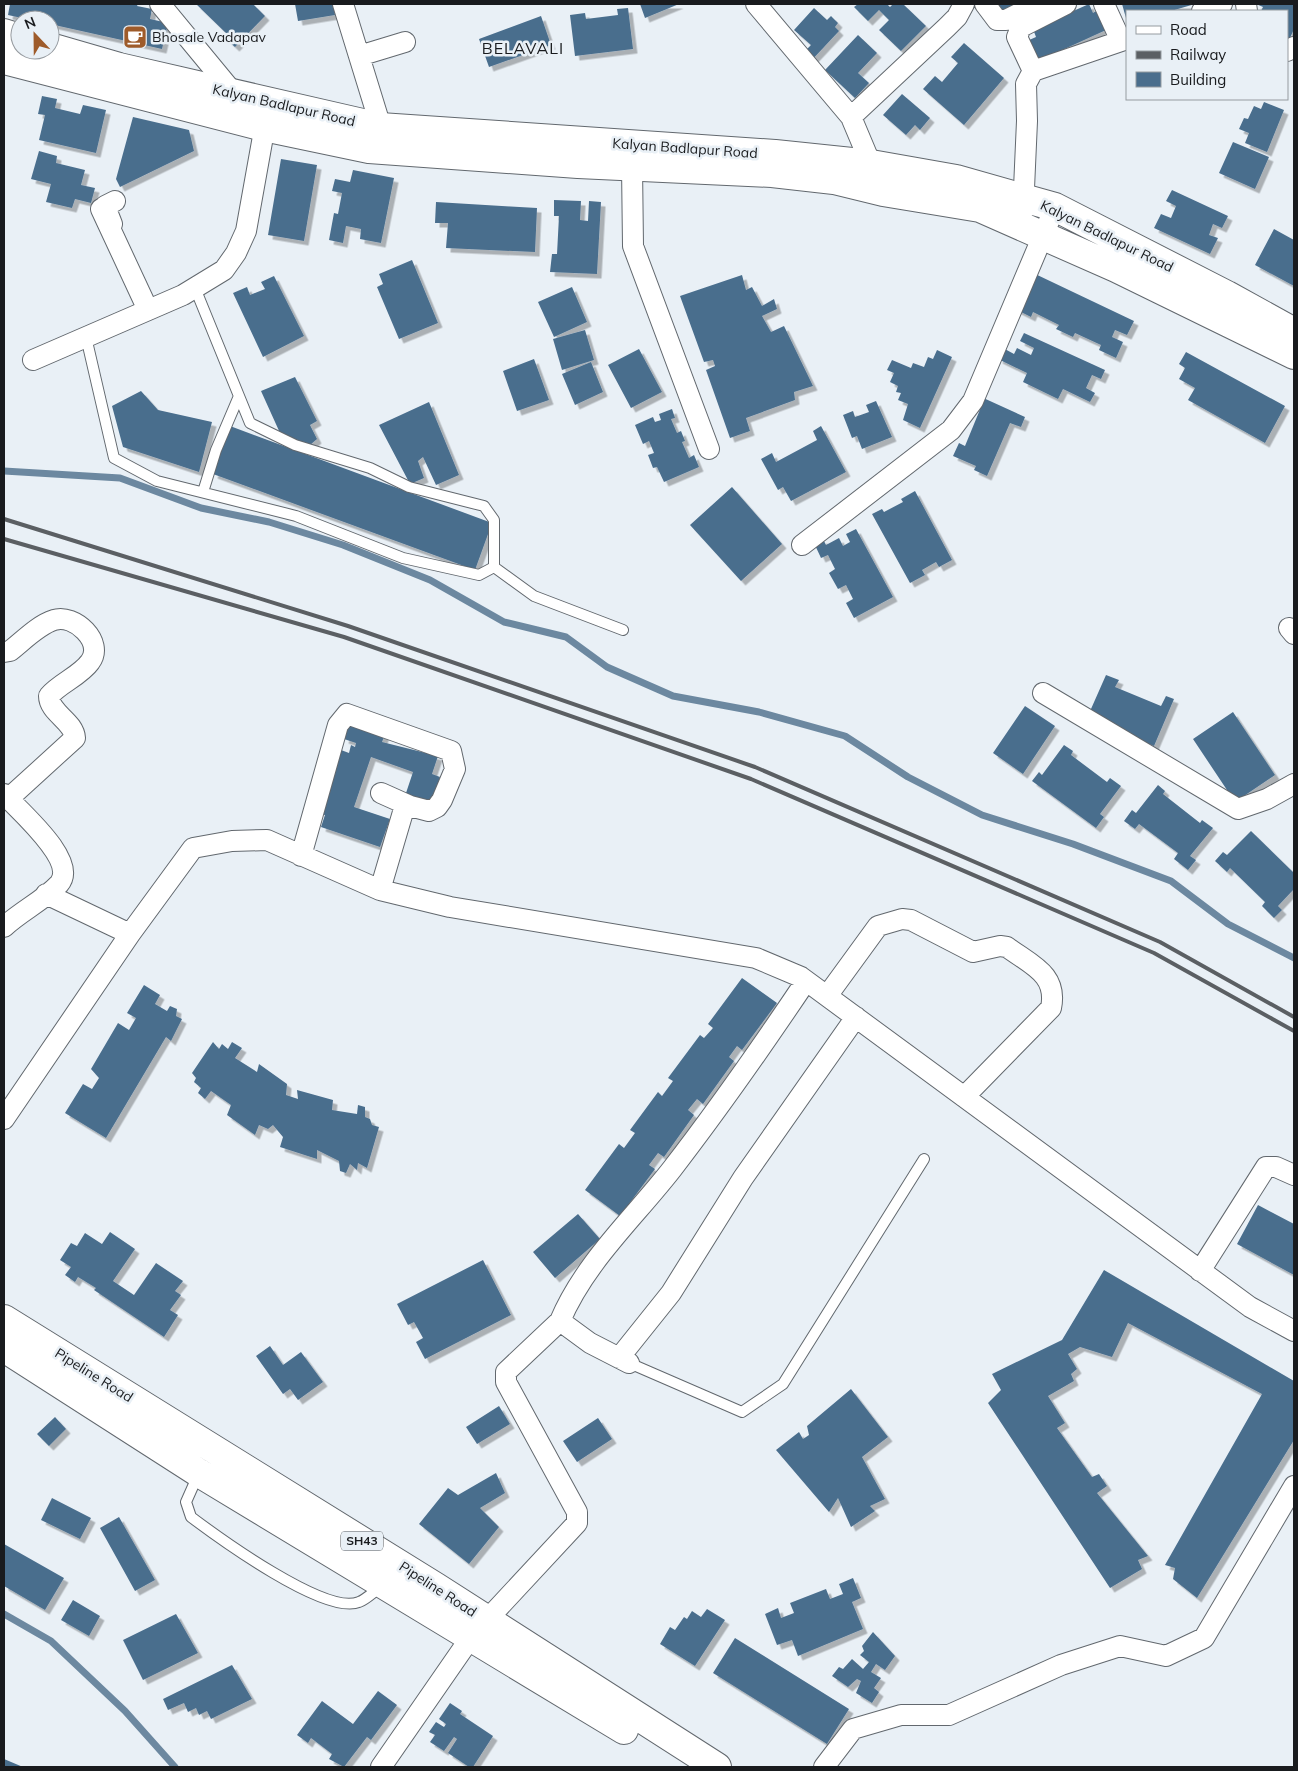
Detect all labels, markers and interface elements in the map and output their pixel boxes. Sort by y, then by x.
north arrow [10,10,60,60]
legend [1126,10,1288,100]
text: N [22,13,38,33]
text: Road [1170,20,1207,39]
cafe icon: Bhosale Vadapav [122,24,148,50]
place label: Bhosale Vadapav [152,28,267,46]
district label: BELAVALI [482,38,564,58]
text: Railway [1170,45,1226,64]
text: Building [1170,70,1226,89]
street label: Kalyan Badlapur Road [211,80,357,130]
street label: Kalyan Badlapur Road [612,134,758,162]
street label: Kalyan Badlapur Road [1038,196,1176,276]
street label: Pipeline Road [52,1344,136,1406]
road number: SH43 [341,1532,383,1550]
street label: Pipeline Road [396,1557,480,1621]

